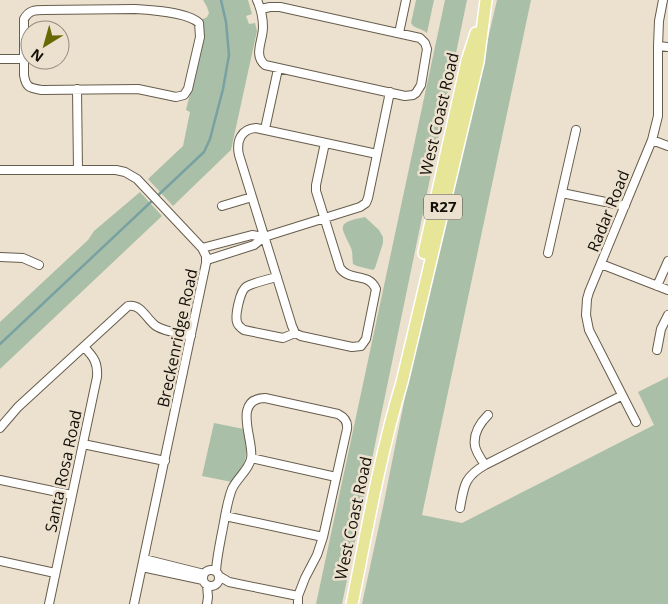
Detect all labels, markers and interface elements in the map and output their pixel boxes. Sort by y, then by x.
north arrow [20,20,70,70]
text: N [27,45,47,67]
street label: West Coast Road [414,50,464,178]
street label: Radar Road [582,167,634,255]
road number: R27 [424,194,462,220]
street label: Breckenridge Road [152,267,202,409]
street label: Santa Rosa Road [39,408,87,534]
street label: West Coast Road [329,454,377,582]

